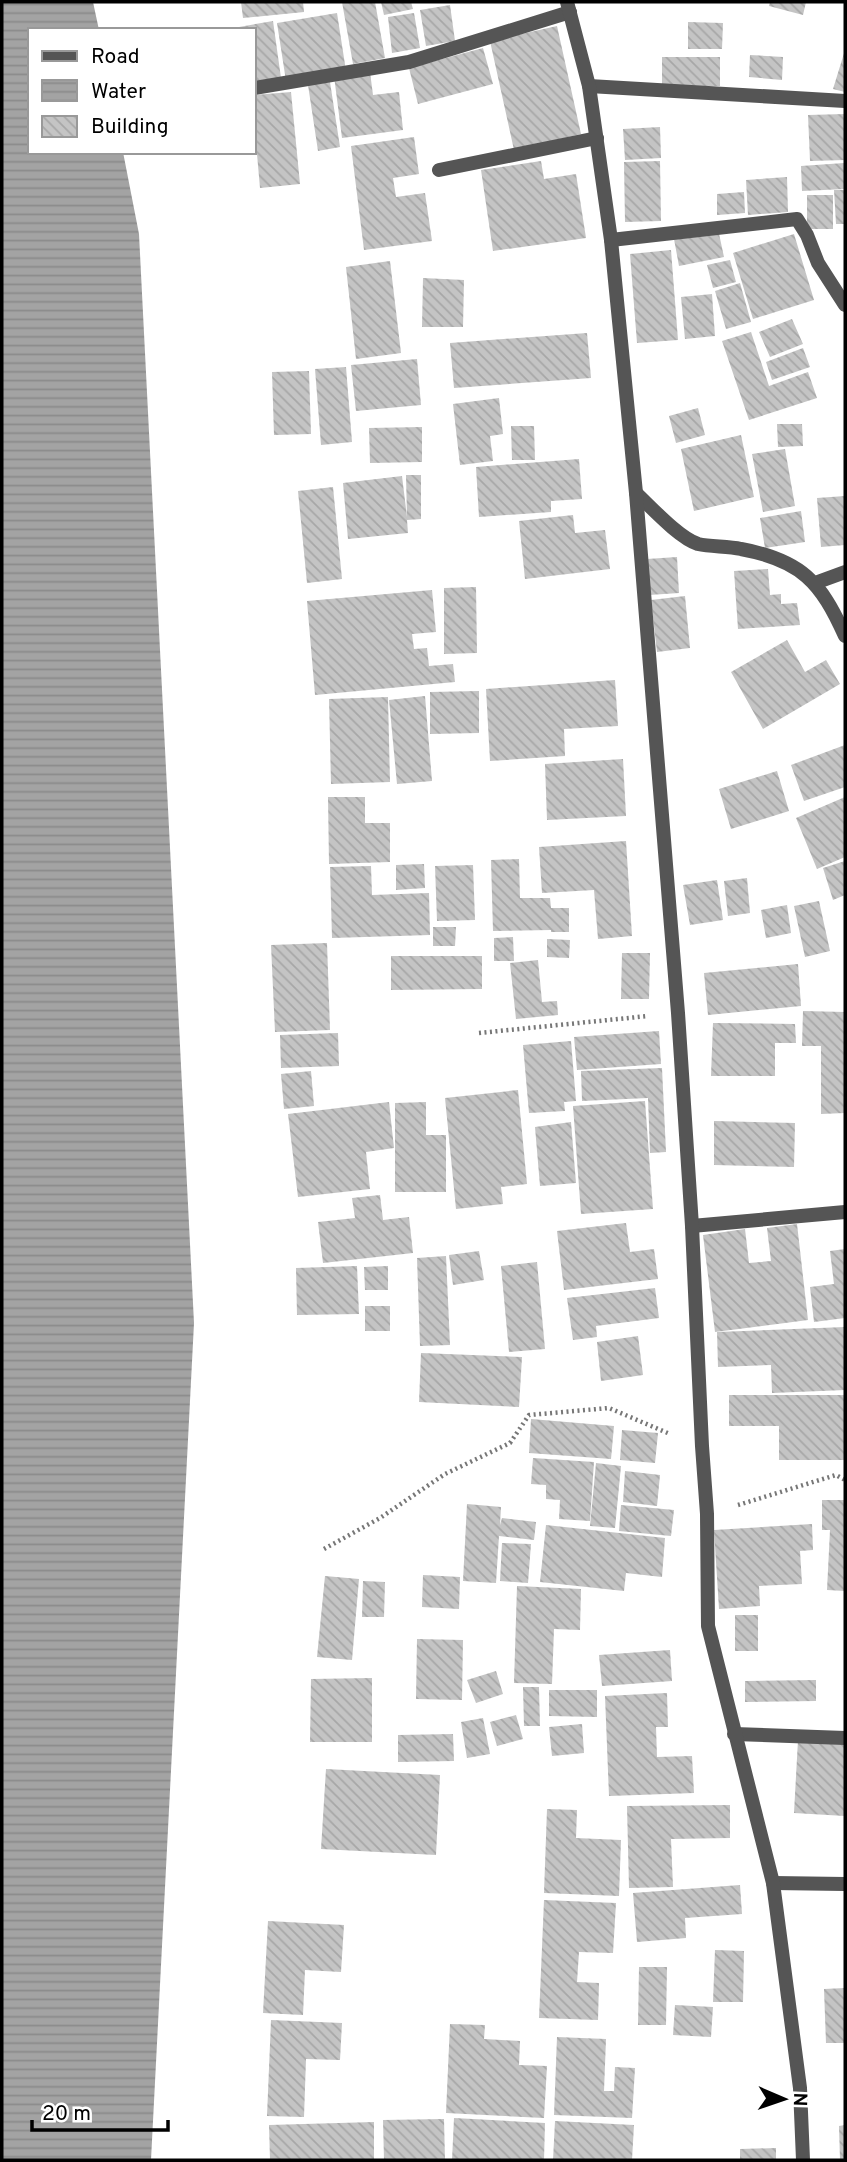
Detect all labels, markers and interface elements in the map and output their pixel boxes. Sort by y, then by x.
legend [28,28,256,154]
text: Road [91,44,140,71]
text: Water [91,79,146,106]
text: Building [91,114,169,141]
north arrow [749,2064,819,2134]
scale bar [32,2088,168,2132]
text: N [787,2092,811,2107]
text: 20 m [42,2101,91,2128]

